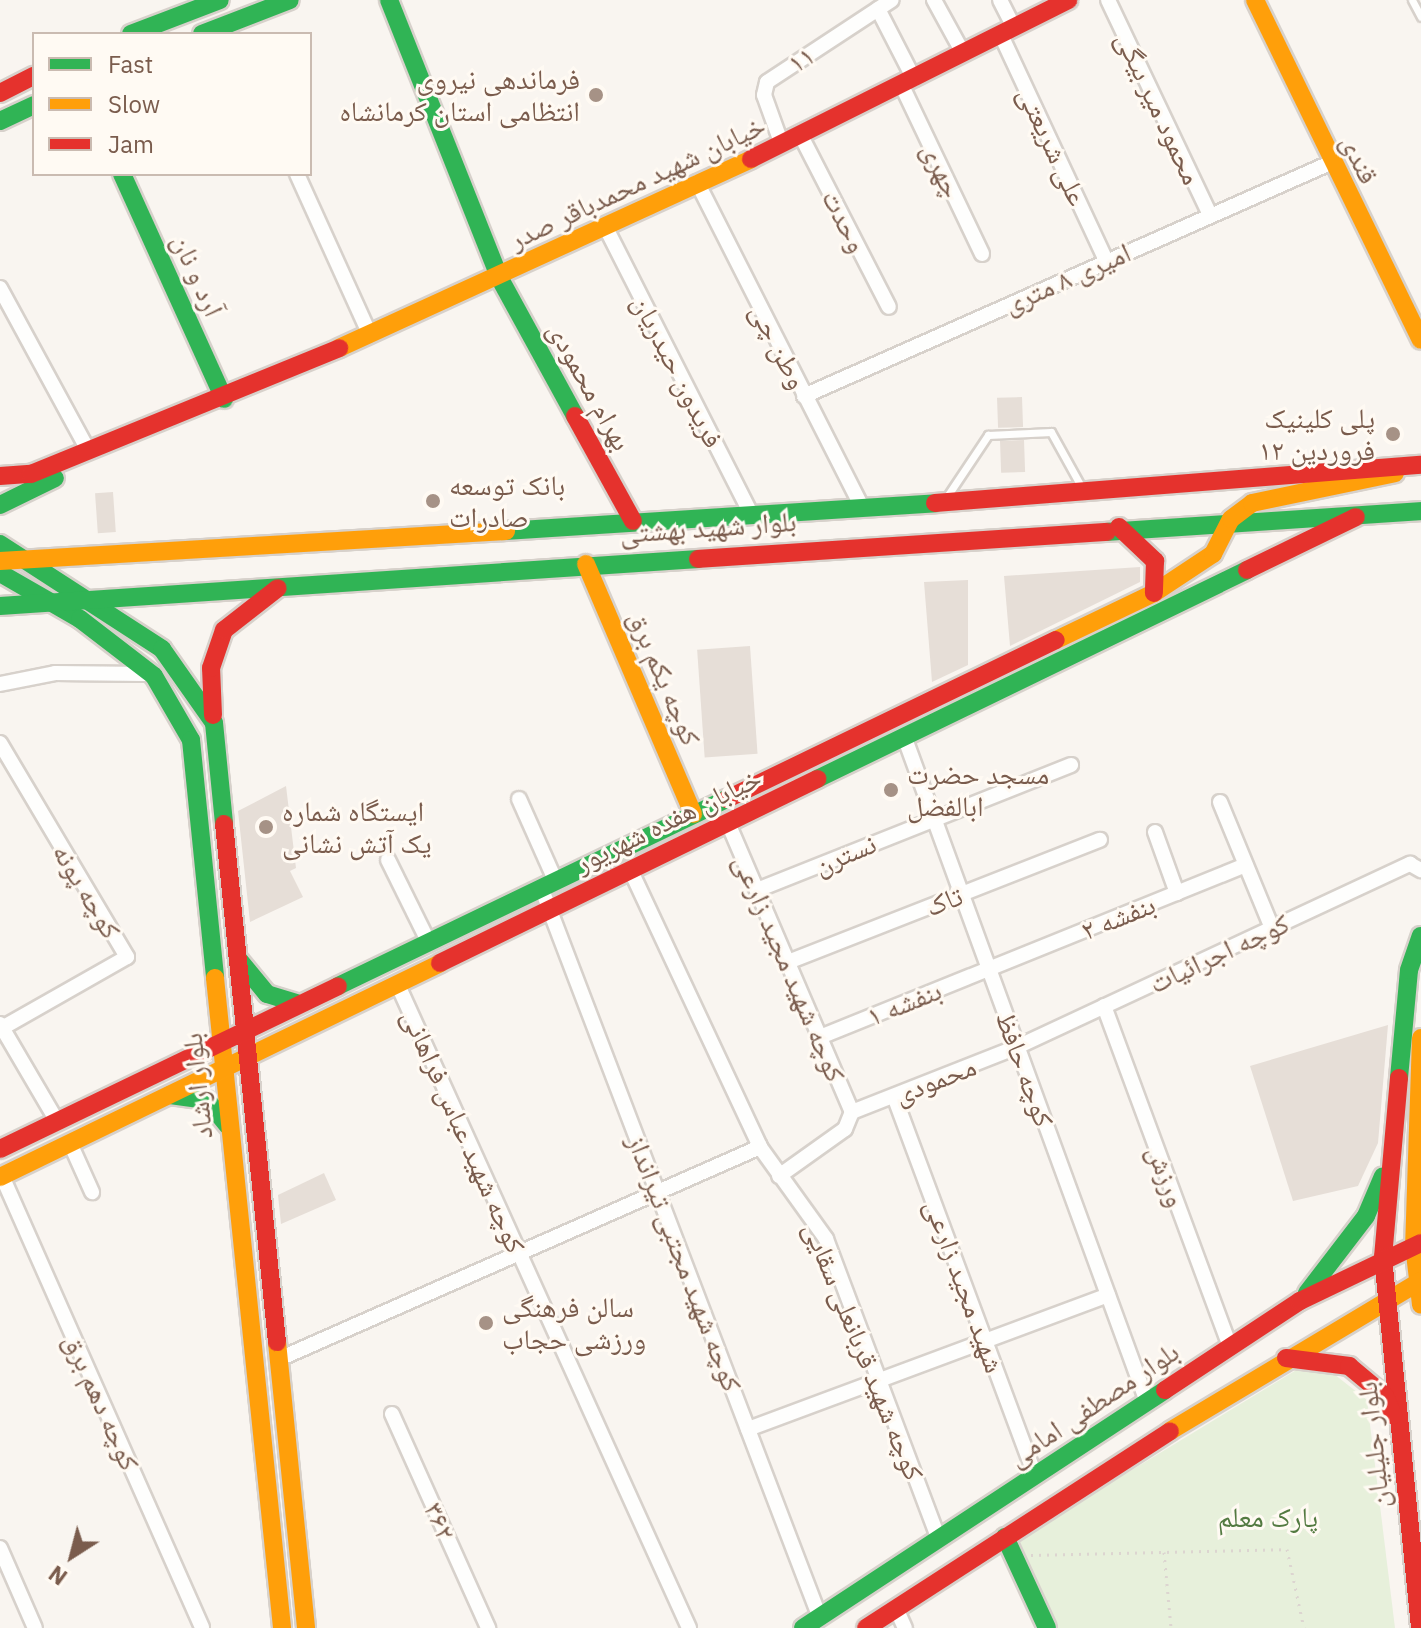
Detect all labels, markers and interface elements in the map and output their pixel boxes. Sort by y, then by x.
street label: محمود میر بیگی [1109,26,1209,190]
legend [32,32,312,176]
street label: ۱۱ [781,38,821,80]
text: Fast [108,48,153,80]
place label: فرماندهی نیروی انتظامی استان کرمانشاه [339,62,580,128]
street label: علی شریعتی [1011,81,1095,211]
marker: فرماندهی نیروی انتظامی استان کرمانشاه [587,86,605,104]
text: Slow [108,88,160,120]
street label: خیابان شهید محمدباقر صدر [504,108,770,256]
text: Jam [108,128,154,160]
street label: قندی [1334,129,1386,189]
street label: چهری [914,137,970,203]
street label: وحدت [815,184,875,258]
street label: آرد و نان [165,229,231,321]
street label: امیری ۸ متری [998,235,1136,321]
street label: فریدون حیدریان [625,289,731,453]
street label: وطن چی [743,298,815,394]
street label: بهرام محمودی [541,316,639,456]
place label: پلی کلینیک ۱۲ فروردین [1259,401,1375,467]
marker: پلی کلینیک ۱۲ فروردین [1382,423,1404,445]
place label: بانک توسعه صادرات [449,468,565,534]
marker: بانک توسعه صادرات [424,492,442,510]
street label: بلوار شهید بهشتی [619,504,797,550]
street label: کوچه یکم برق [622,606,708,750]
place label: مسجد حضرت ابالفضل [907,757,1049,823]
street label: خیابان هفده شهریور [569,760,767,880]
marker: مسجد حضرت ابالفضل [882,781,900,799]
place label: ایستگاه شماره یک آتش نشانی [282,794,432,860]
marker: ایستگاه شماره یک آتش نشانی [257,818,275,836]
street label: نسترن [809,826,881,882]
street label: کوچه پونه [46,837,128,945]
street label: کوچه شهید مجید زارعی [727,849,853,1087]
street label: تاک [921,879,967,923]
street label: بنفشه ۲ [1076,887,1160,947]
street label: کوچه اجرائیات [1144,906,1294,1000]
street label: بنفشه ۱ [862,973,946,1033]
street label: کوچه شهید عباس فراهانی [395,1004,533,1258]
street label: کوچه حافظ [989,1007,1061,1131]
street label: بلوار ارشاد [175,1031,219,1141]
street label: محمودی [889,1049,981,1111]
street label: کوچه شهید مجتبی تیرانداز [620,1130,750,1396]
street label: ورزش [1140,1141,1194,1211]
street label: شهید مجید زارعی [918,1195,1012,1377]
street label: کوچه شهید قربانعلی سقایی [797,1217,931,1485]
place label: سالن فرهنگی ورزشی حجاب [502,1290,646,1356]
marker: سالن فرهنگی ورزشی حجاب [477,1314,495,1332]
street label: کوچه دهم برق [57,1328,147,1476]
street label: بلوار مصطفی امامی [1001,1334,1185,1474]
street label: بلوار جلیلیان [1350,1380,1396,1510]
street label: ۳۶۲ [417,1497,463,1545]
park label: پارک معلم [1218,1500,1318,1534]
north arrow [32,1516,112,1596]
text: N [43,1559,73,1592]

